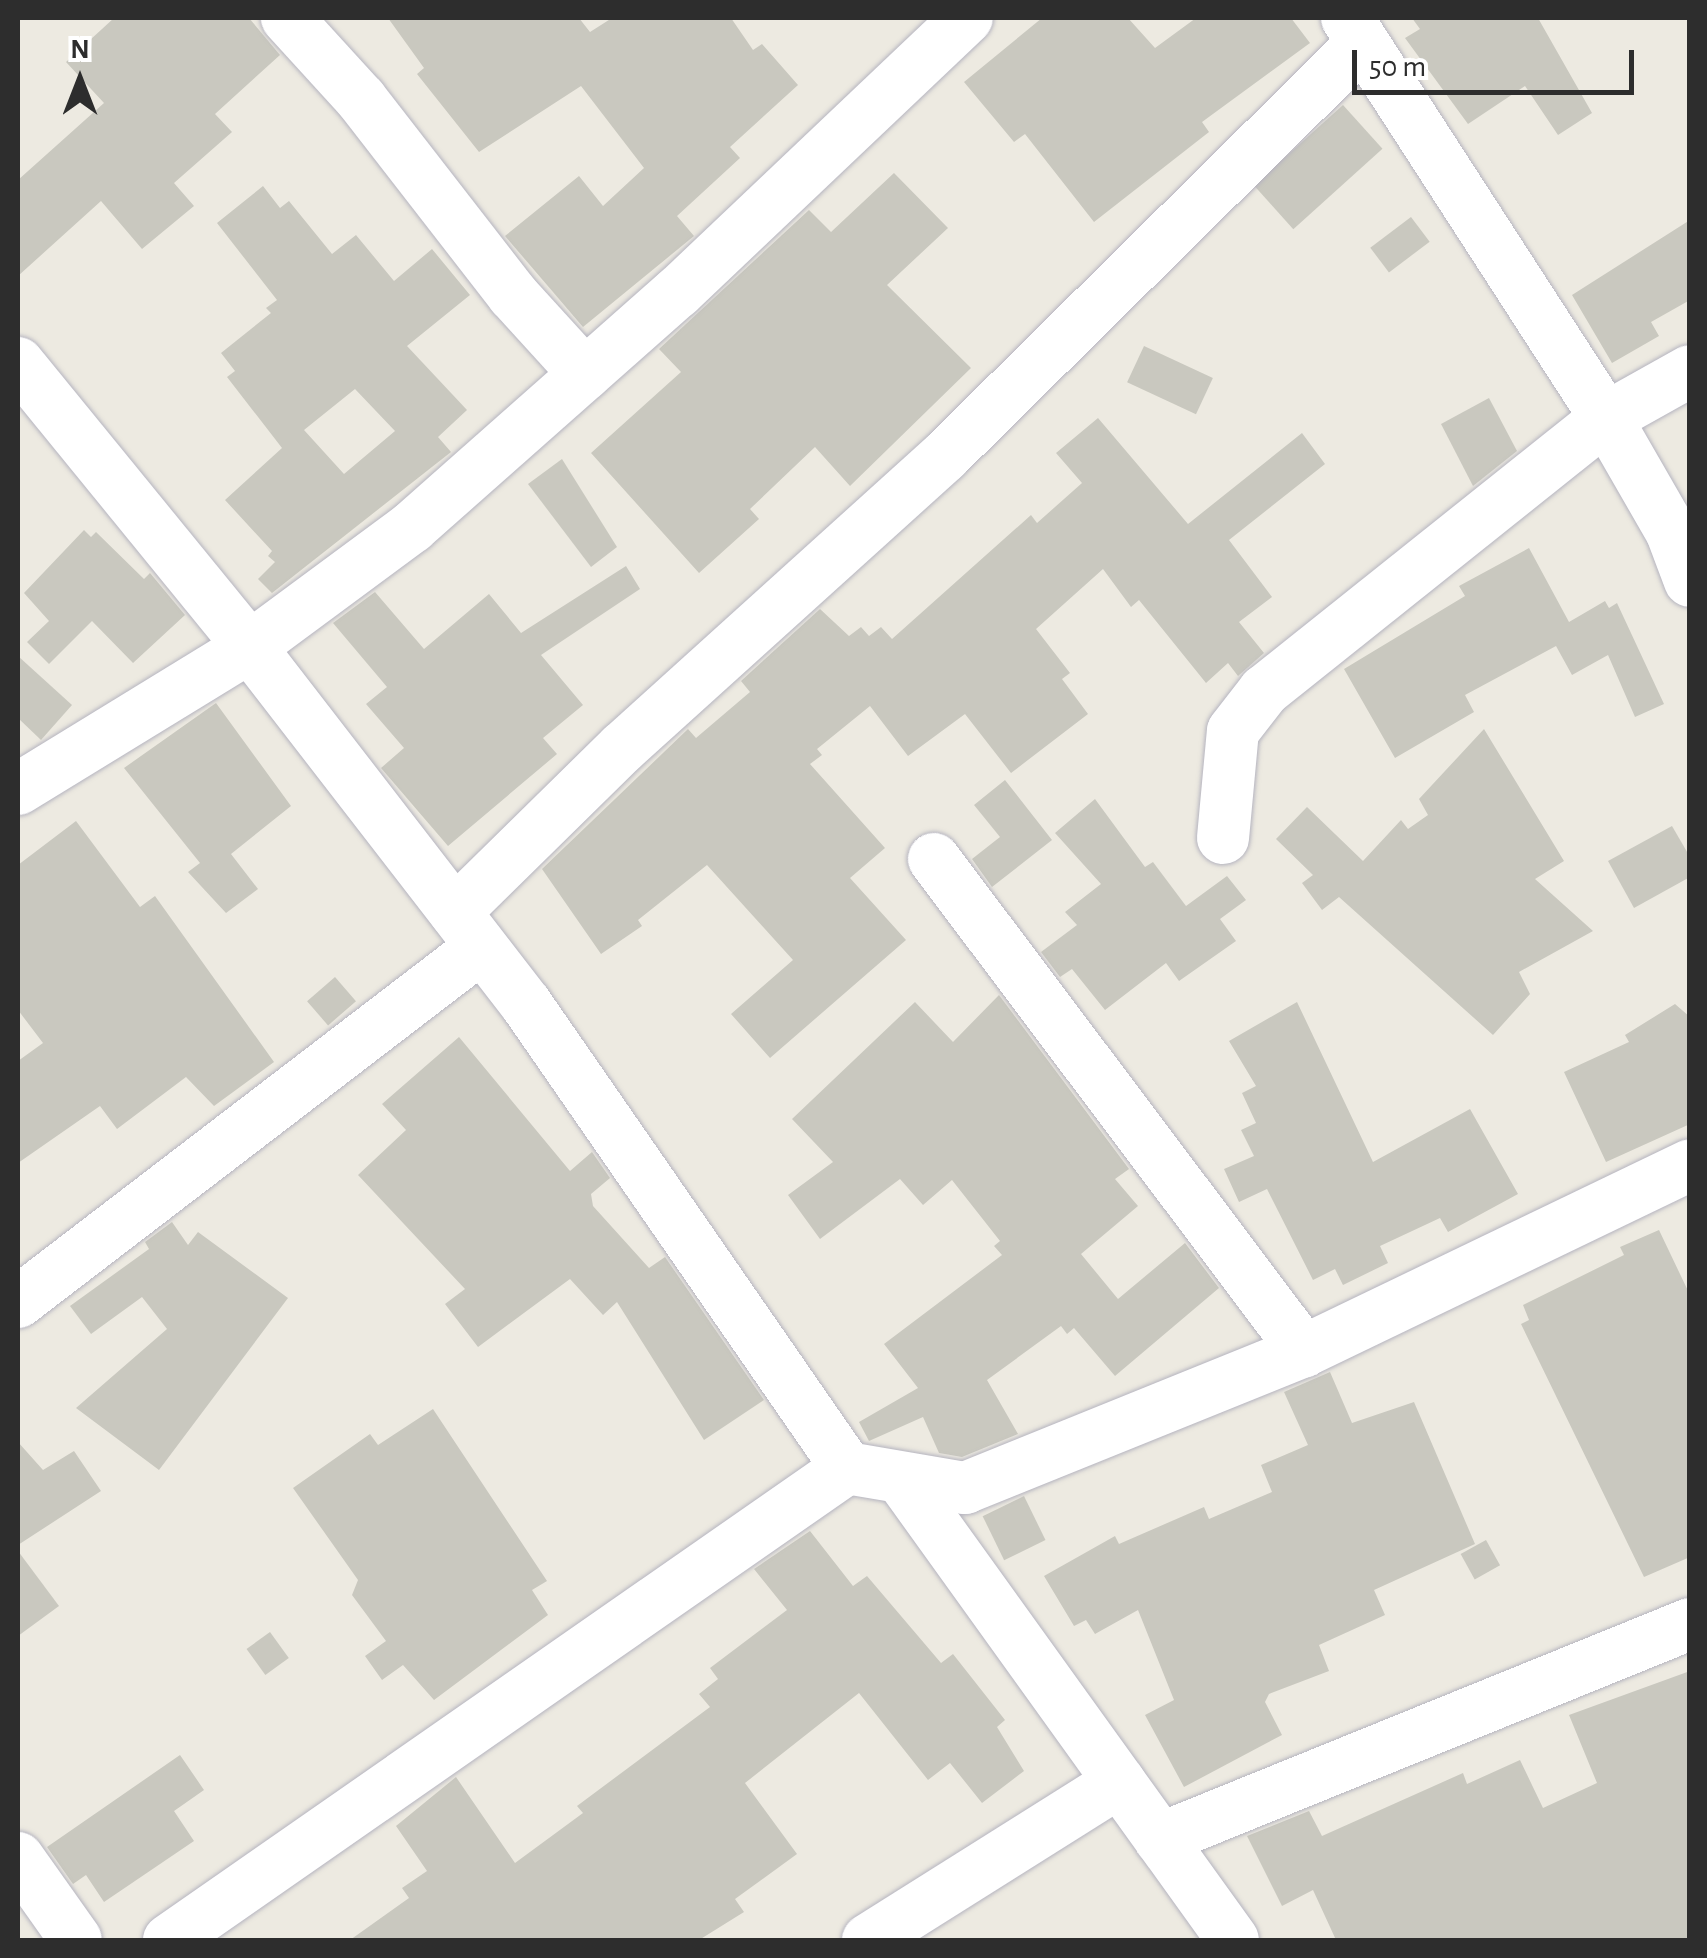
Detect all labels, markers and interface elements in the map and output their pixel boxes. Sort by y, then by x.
north arrow [30,30,130,130]
scale bar [1357,30,1640,92]
text: N [70,36,90,64]
text: 50 m [1369,52,1426,82]

